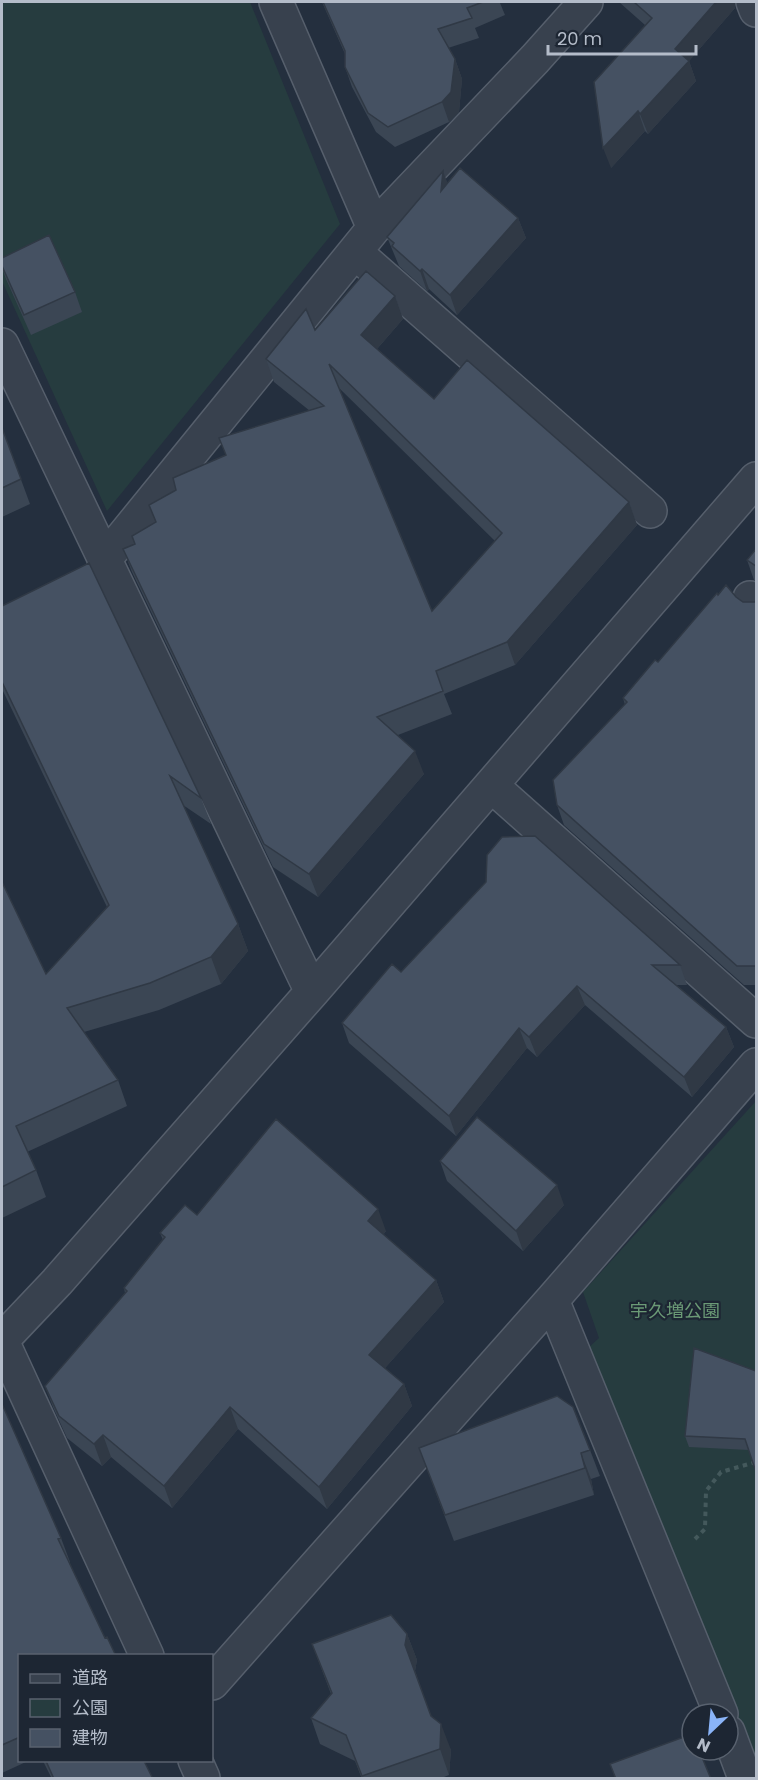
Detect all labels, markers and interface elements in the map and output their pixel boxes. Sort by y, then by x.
scale bar [548,18,696,56]
text: 20 m [557,26,602,51]
park label: 宇久増公園 [630,1298,720,1323]
legend [18,1654,213,1762]
text: 道路 [72,1665,108,1690]
text: 公園 [72,1695,108,1720]
north arrow [680,1702,740,1762]
text: 建物 [72,1725,108,1750]
text: N [693,1732,714,1758]

